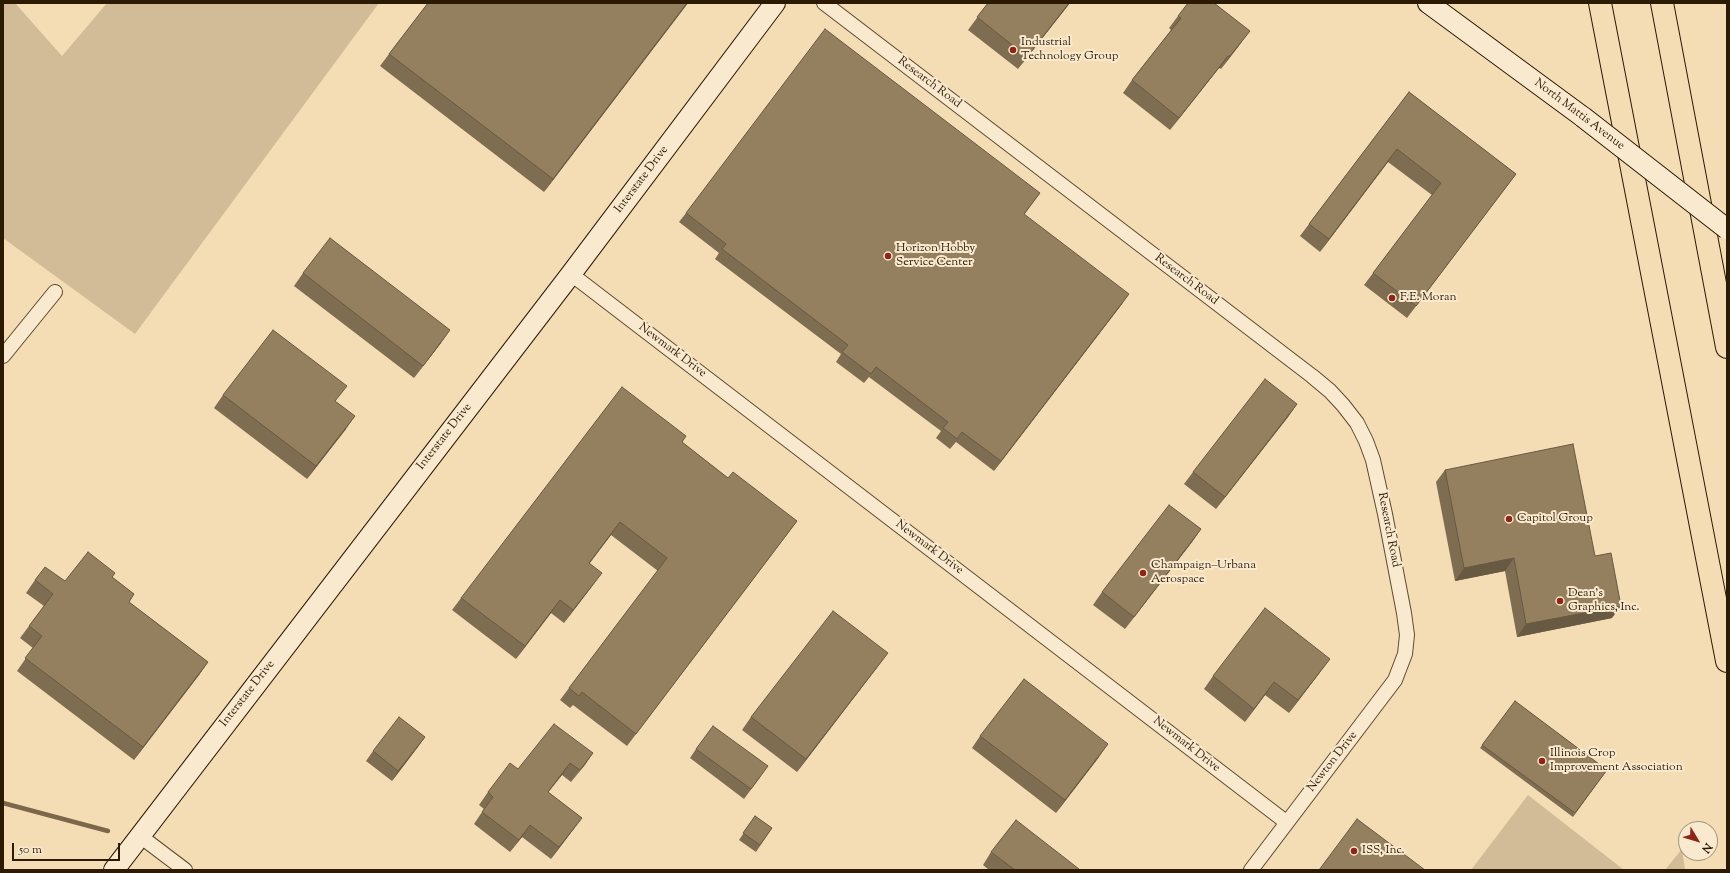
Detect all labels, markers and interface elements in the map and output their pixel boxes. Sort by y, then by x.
place label: Industrial Technology Group [1021,36,1118,64]
marker: Industrial Technology Group [1008,45,1018,55]
street label: Research Road [894,54,964,112]
street label: North Mattis Avenue [1531,76,1627,154]
street label: Interstate Drive [612,144,672,216]
place label: Horizon Hobby Service Center [896,242,975,270]
marker: Horizon Hobby Service Center [883,251,893,261]
street label: Research Road [1151,251,1221,309]
place label: F.E. Moran [1400,291,1457,305]
marker: F.E. Moran [1387,293,1397,303]
street label: Newmark Drive [635,321,709,381]
street label: Interstate Drive [415,401,475,473]
street label: Research Road [1374,491,1402,569]
place label: Capitol Group [1517,512,1593,526]
marker: Capitol Group [1504,514,1514,524]
street label: Newmark Drive [892,518,966,578]
place label: Champaign–Urbana Aerospace [1151,559,1256,587]
marker: Champaign–Urbana Aerospace [1138,568,1148,578]
place label: Dean's Graphics, Inc. [1568,587,1639,615]
marker: Dean's Graphics, Inc. [1555,596,1565,606]
street label: Interstate Drive [218,658,278,730]
street label: Newmark Drive [1149,714,1223,776]
street label: Newton Drive [1305,729,1361,795]
place label: Illinois Crop Improvement Association [1550,747,1683,775]
marker: Illinois Crop Improvement Association [1537,756,1547,766]
north arrow [1678,821,1718,861]
scale bar [14,835,122,861]
text: N [1698,839,1716,856]
text: 50 m [19,841,42,859]
place label: ISS, Inc. [1362,844,1405,858]
marker: ISS, Inc. [1349,846,1359,856]

